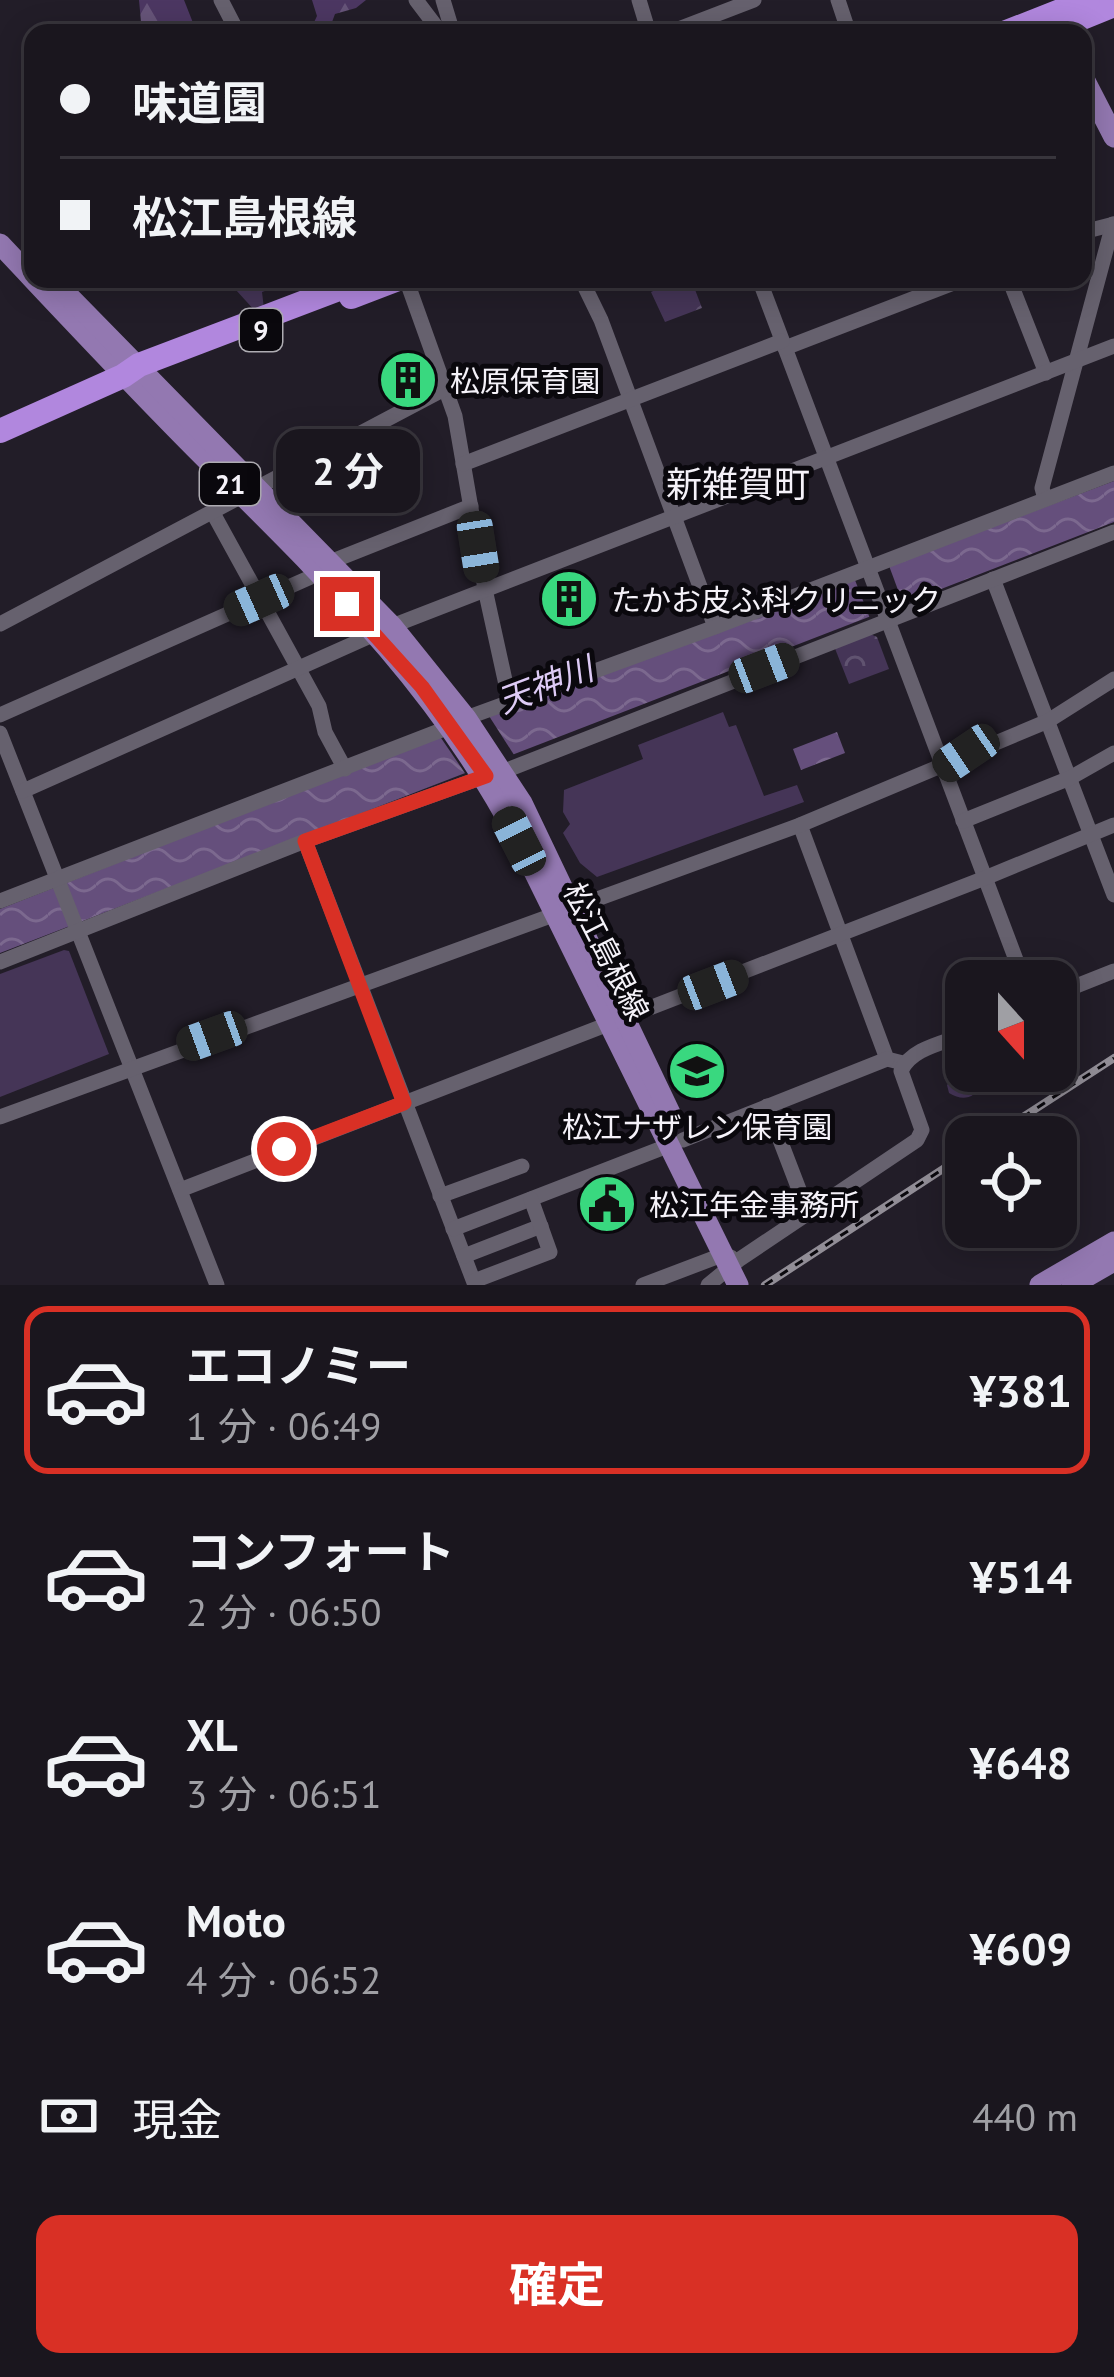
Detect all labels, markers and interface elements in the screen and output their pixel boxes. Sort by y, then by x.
text: 味道園 [132,73,267,131]
text: 松江島根線 [132,188,357,246]
road number: 9 [240,309,282,351]
building icon: 松原保育園 [377,349,439,411]
place label: 松原保育園 [450,361,600,400]
callout: 2 分 [275,430,419,514]
text: 2 分 [313,445,383,496]
district label: 新雑賀町 [666,460,810,507]
road number: 21 [200,463,260,505]
car [455,509,501,585]
building icon: たかお皮ふ科クリニック [538,568,600,630]
car [219,569,299,631]
route end [320,577,374,631]
place label: たかお皮ふ科クリニック [611,580,941,619]
car [724,638,804,698]
water label: 天神川 [491,645,602,722]
car [926,718,1006,788]
car [487,801,551,881]
street label: 松江島根線 [556,875,658,1027]
car [673,955,753,1015]
north arrow [945,960,1077,1092]
map controls [945,960,1077,1248]
car [172,1007,252,1065]
school or university icon: 松江ナザレン保育園 [666,1040,728,1102]
place label: 松江ナザレン保育園 [562,1107,832,1146]
button: locate [945,1116,1077,1248]
route start [257,1122,311,1176]
public building icon: 松江年金事務所 [576,1173,638,1235]
place label: 松江年金事務所 [649,1185,859,1224]
icon: car [42,1336,150,1444]
text: エコノミー [186,1336,411,1394]
text: ¥381 [970,1361,1072,1419]
text: 1 分 · 06:49 [186,1400,381,1451]
icon: car [42,1522,150,1630]
text: コンフォート [186,1522,455,1580]
text: ¥514 [970,1547,1072,1605]
text: 2 分 · 06:50 [186,1586,381,1637]
text: XL [186,1705,238,1763]
icon: car [42,1708,150,1816]
text: ¥648 [970,1733,1072,1791]
text: 3 分 · 06:51 [186,1768,381,1819]
text: Moto [186,1891,286,1949]
icon: car [42,1894,150,2002]
text: ¥609 [970,1919,1072,1977]
text: 4 分 · 06:52 [186,1954,381,2005]
icon: cash [36,2083,102,2149]
text: 現金 [132,2090,222,2148]
text: 440 m [972,2091,1078,2142]
button: 確定 [36,2215,1078,2353]

